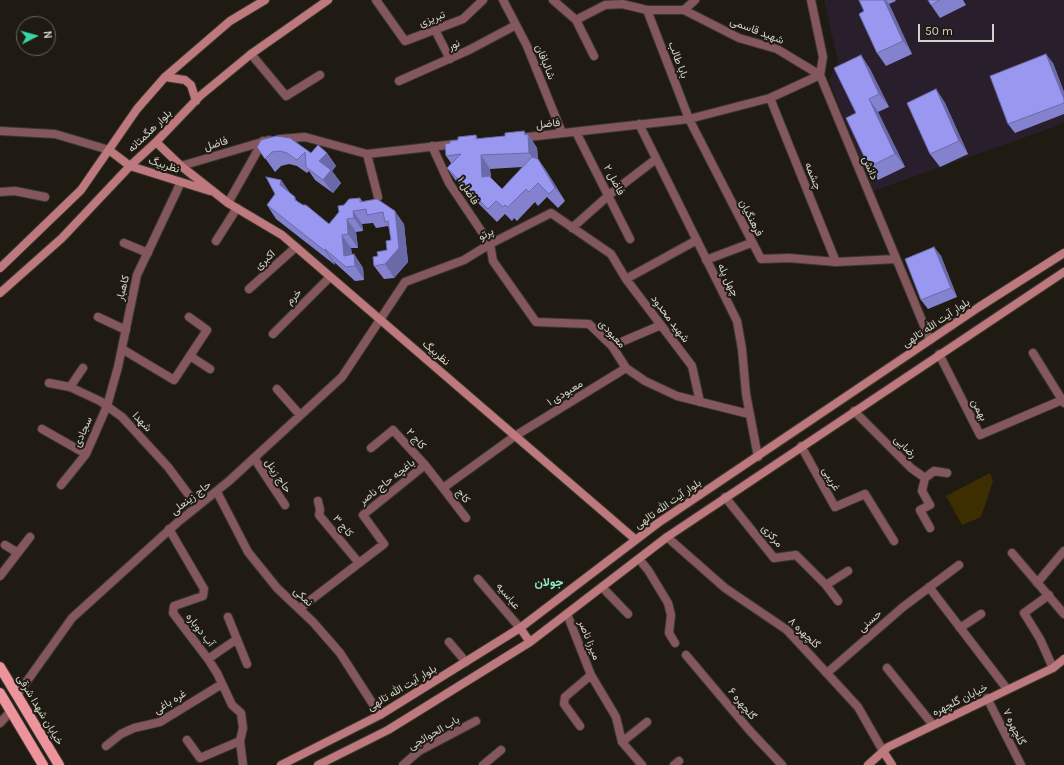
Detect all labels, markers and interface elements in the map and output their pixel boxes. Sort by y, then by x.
street label: تبریزی [417,8,447,30]
street label: شهید قاسمی [728,15,786,47]
north arrow [16,16,56,56]
scale bar [920,16,996,42]
text: 50 m [925,24,953,38]
text: N [41,30,54,39]
street label: نور [446,37,462,53]
street label: بابا طالب [665,40,691,80]
street label: شالبافان [532,42,558,82]
street label: بلوار هگمتانه [125,107,175,155]
street label: فاضل [535,116,561,132]
street label: فاضل [202,134,230,154]
street label: نظربیگ [147,154,181,176]
street label: دانش [859,154,881,182]
street label: چشمه [802,160,824,192]
street label: فاضل ۲ [600,162,628,198]
street label: فاضل ۱ [454,175,482,207]
street label: فرهنگیان [736,197,766,239]
street label: پرتو [476,225,496,243]
street label: اکبری [252,247,278,273]
street label: چهل پله [714,261,742,299]
street label: کاهبار [113,274,133,302]
street label: خرم [283,286,305,308]
street label: شهید محدود [648,293,692,345]
street label: بلوار آیت الله تالهی [900,296,972,350]
street label: معبودی [596,317,628,351]
street label: نظربیگ [420,337,452,369]
street label: معبودی ۱ [545,377,585,409]
street label: بهمن [968,397,990,423]
street label: شهدا [129,409,155,435]
street label: سجادی [70,415,96,449]
street label: کاج ۲ [403,426,429,452]
street label: رضایی [891,433,919,461]
street label: حاج زینل [262,456,294,496]
street label: باغچه حاج ناصر [356,456,418,508]
street label: غریبی [819,465,843,493]
street label: بلوار آیت الله تالهی [632,476,704,532]
street label: حاج زینعلی [168,478,214,518]
street label: کاج [453,486,473,506]
street label: کاج ۳ [330,512,356,540]
street label: مرکزی [758,522,786,550]
district label: جولان [534,576,564,590]
street label: عباسیه [493,580,523,612]
street label: نمکی [290,585,316,609]
street label: حسنی [855,607,885,635]
street label: آب دوباره [183,611,217,649]
street label: گلچهره ۸ [785,615,823,651]
street label: میرزا ناصر [575,618,603,662]
street label: بلوار آیت الله تالهی [365,662,439,714]
street label: خیابان شهدا شرقی [14,672,66,748]
street label: خیابان گلچهره [930,681,990,719]
street label: گلچهره ۶ [725,685,759,723]
street label: غره باغی [151,687,189,717]
street label: گلچهره ۷ [1000,707,1028,747]
street label: باب الحوائجی [406,713,462,753]

